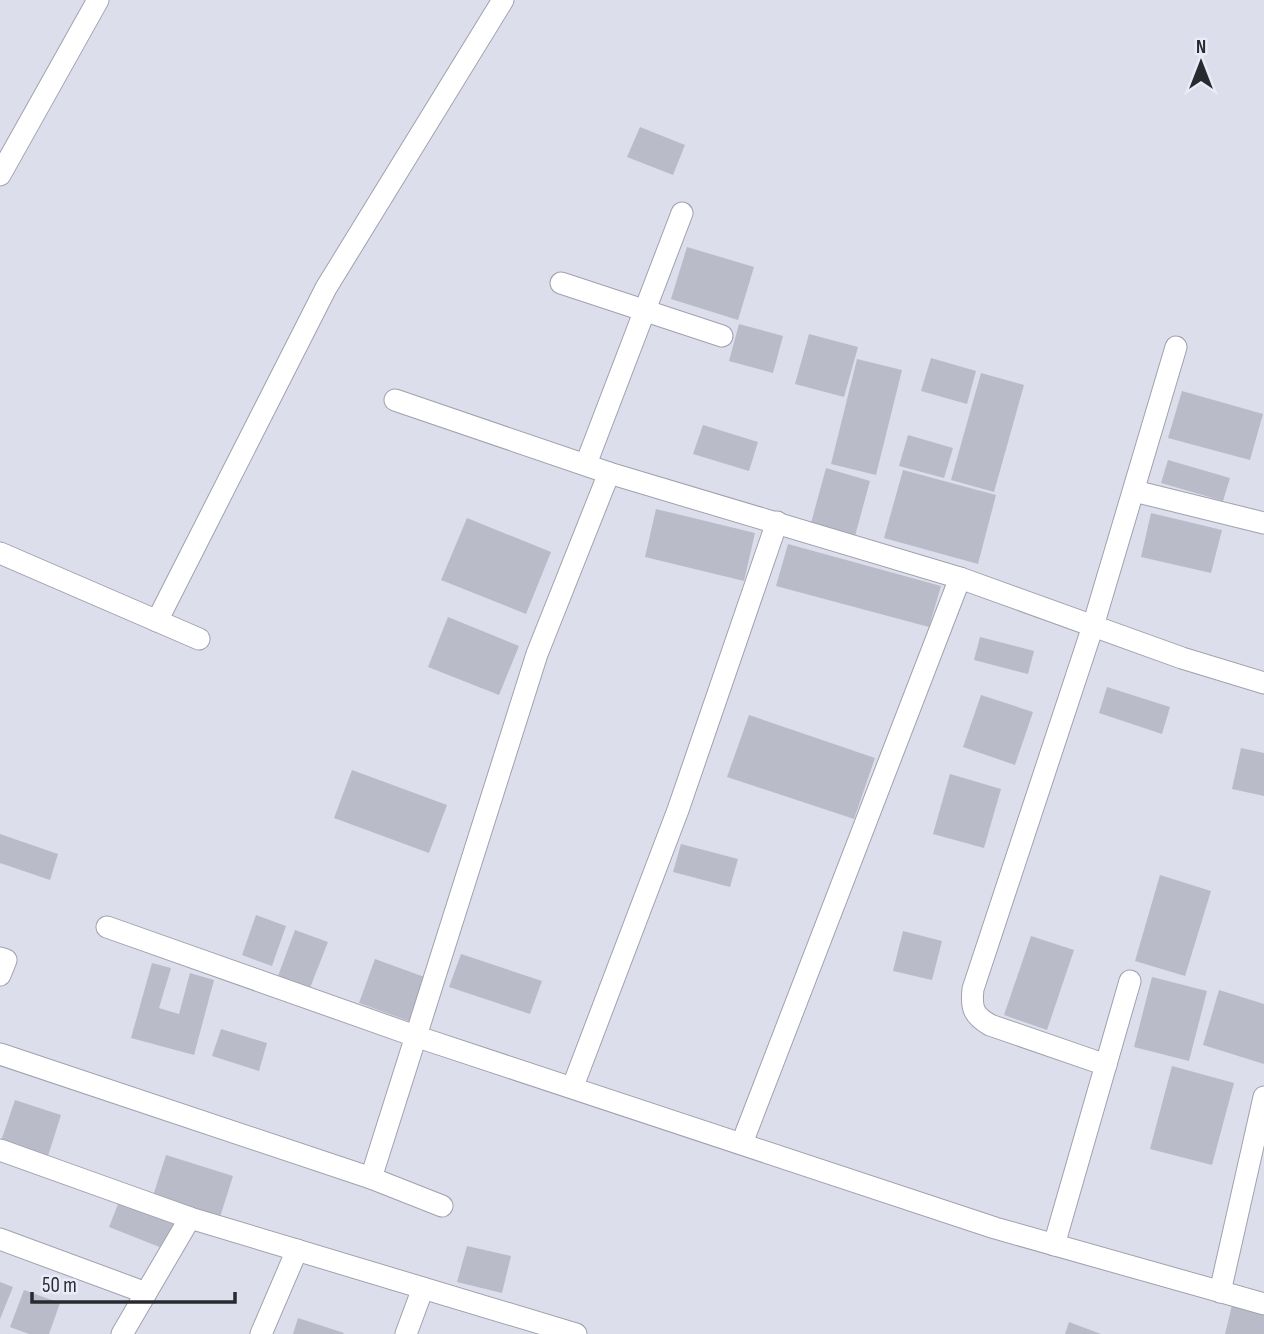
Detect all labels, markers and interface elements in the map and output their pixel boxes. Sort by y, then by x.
north arrow [1166,28,1236,98]
text: N [1196,36,1206,59]
scale bar [32,1260,234,1304]
text: 50 m [42,1273,77,1298]

